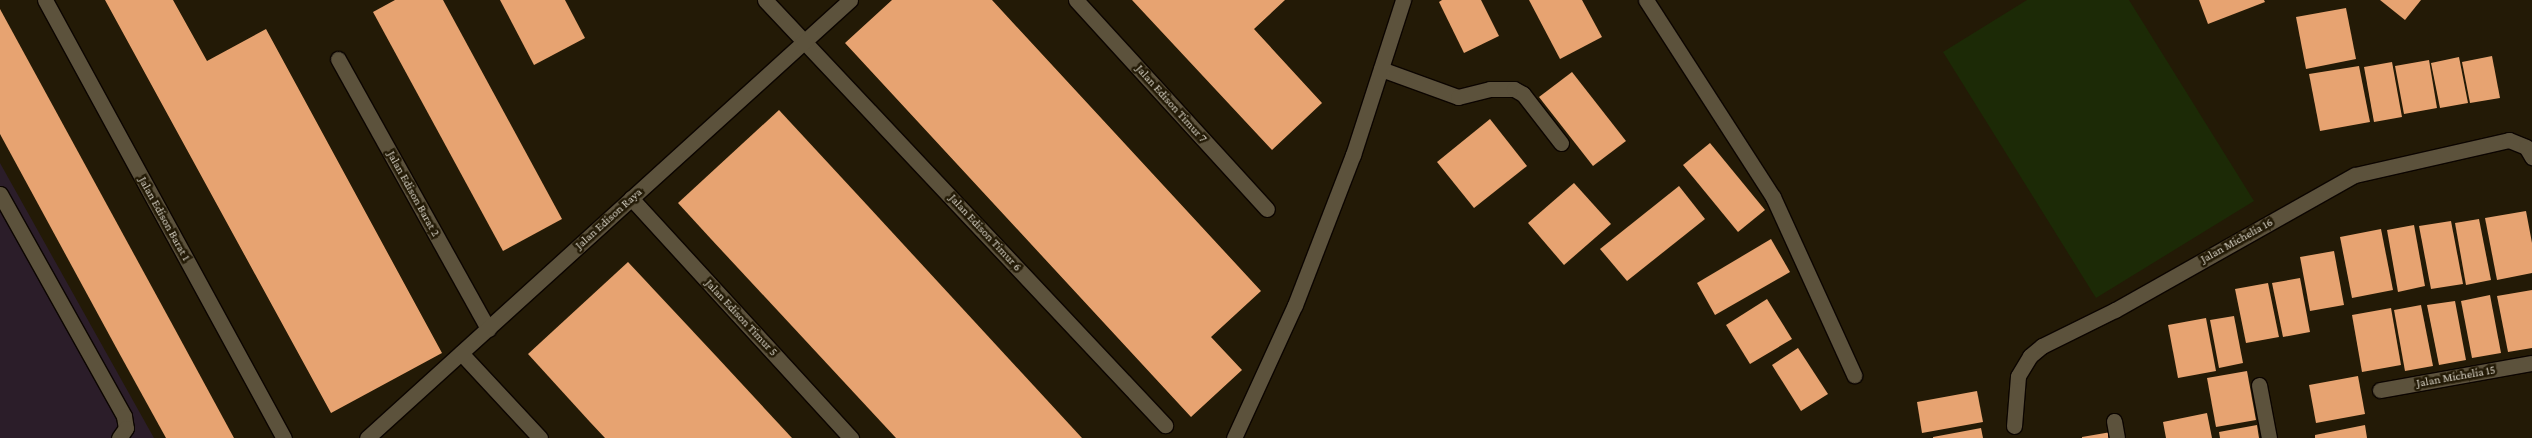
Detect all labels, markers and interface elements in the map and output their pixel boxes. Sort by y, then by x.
street label: Jalan Edison Timur 7 [1132,62,1210,146]
street label: Jalan Edison Barat 2 [384,149,442,239]
street label: Jalan Edison Barat 1 [135,175,193,263]
street label: Jalan Edison Raya [573,185,645,253]
street label: Jalan Edison Timur 6 [946,191,1024,275]
street label: Jalan Michelia 16 [2198,215,2276,267]
street label: Jalan Edison Timur 5 [702,277,780,359]
street label: Jalan Michelia 15 [2415,363,2497,391]

